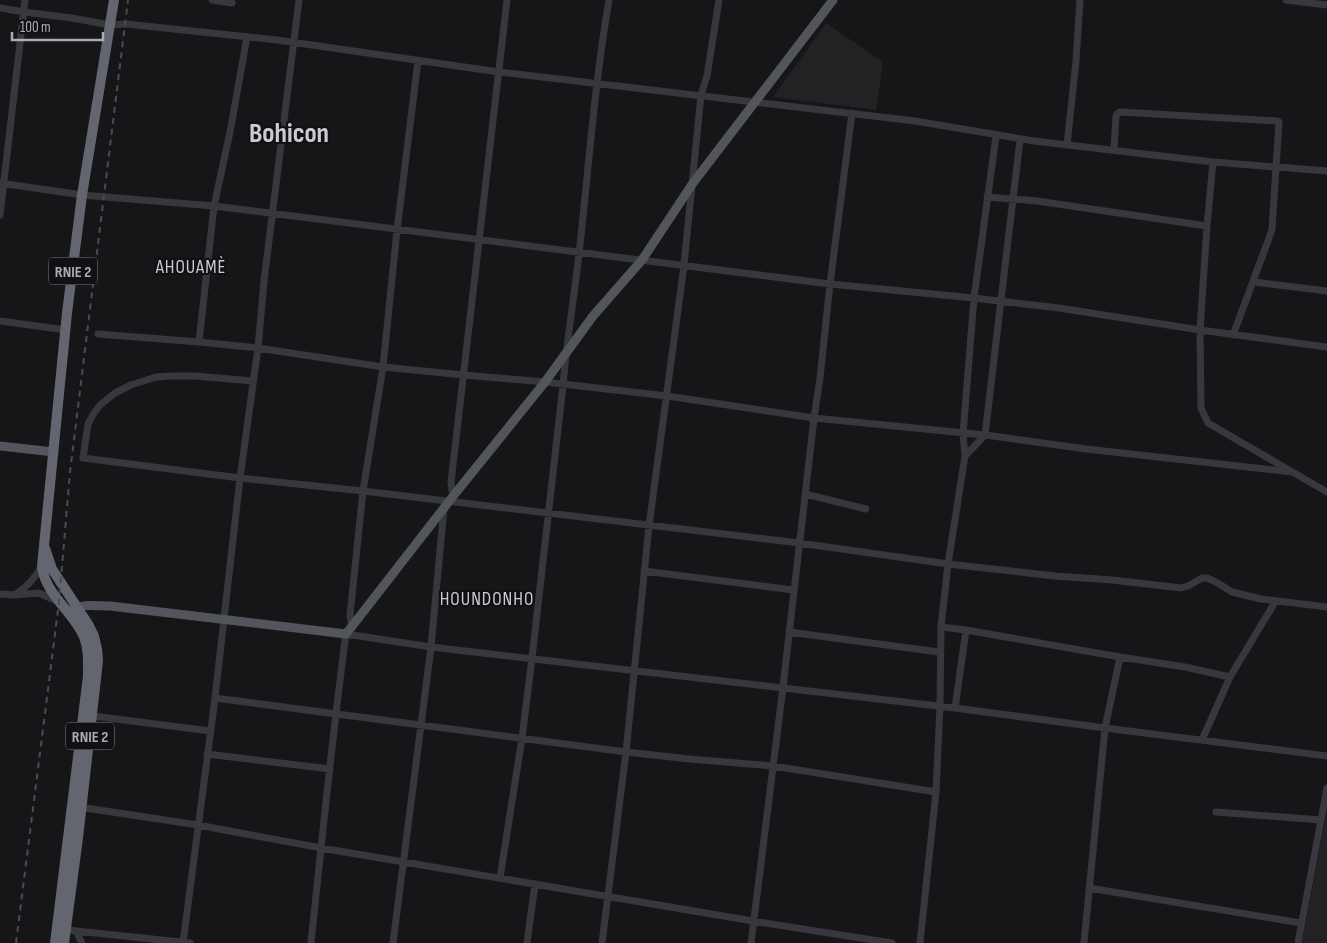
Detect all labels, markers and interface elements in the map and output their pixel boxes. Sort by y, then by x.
scale bar [12,10,104,42]
text: 100 m [20,18,51,37]
district label: Bohicon [249,117,329,150]
district label: AHOUAMÈ [155,256,226,279]
road number: RNIE 2 [49,258,97,284]
district label: HOUNDONHO [440,588,534,611]
road number: RNIE 2 [66,722,114,749]

